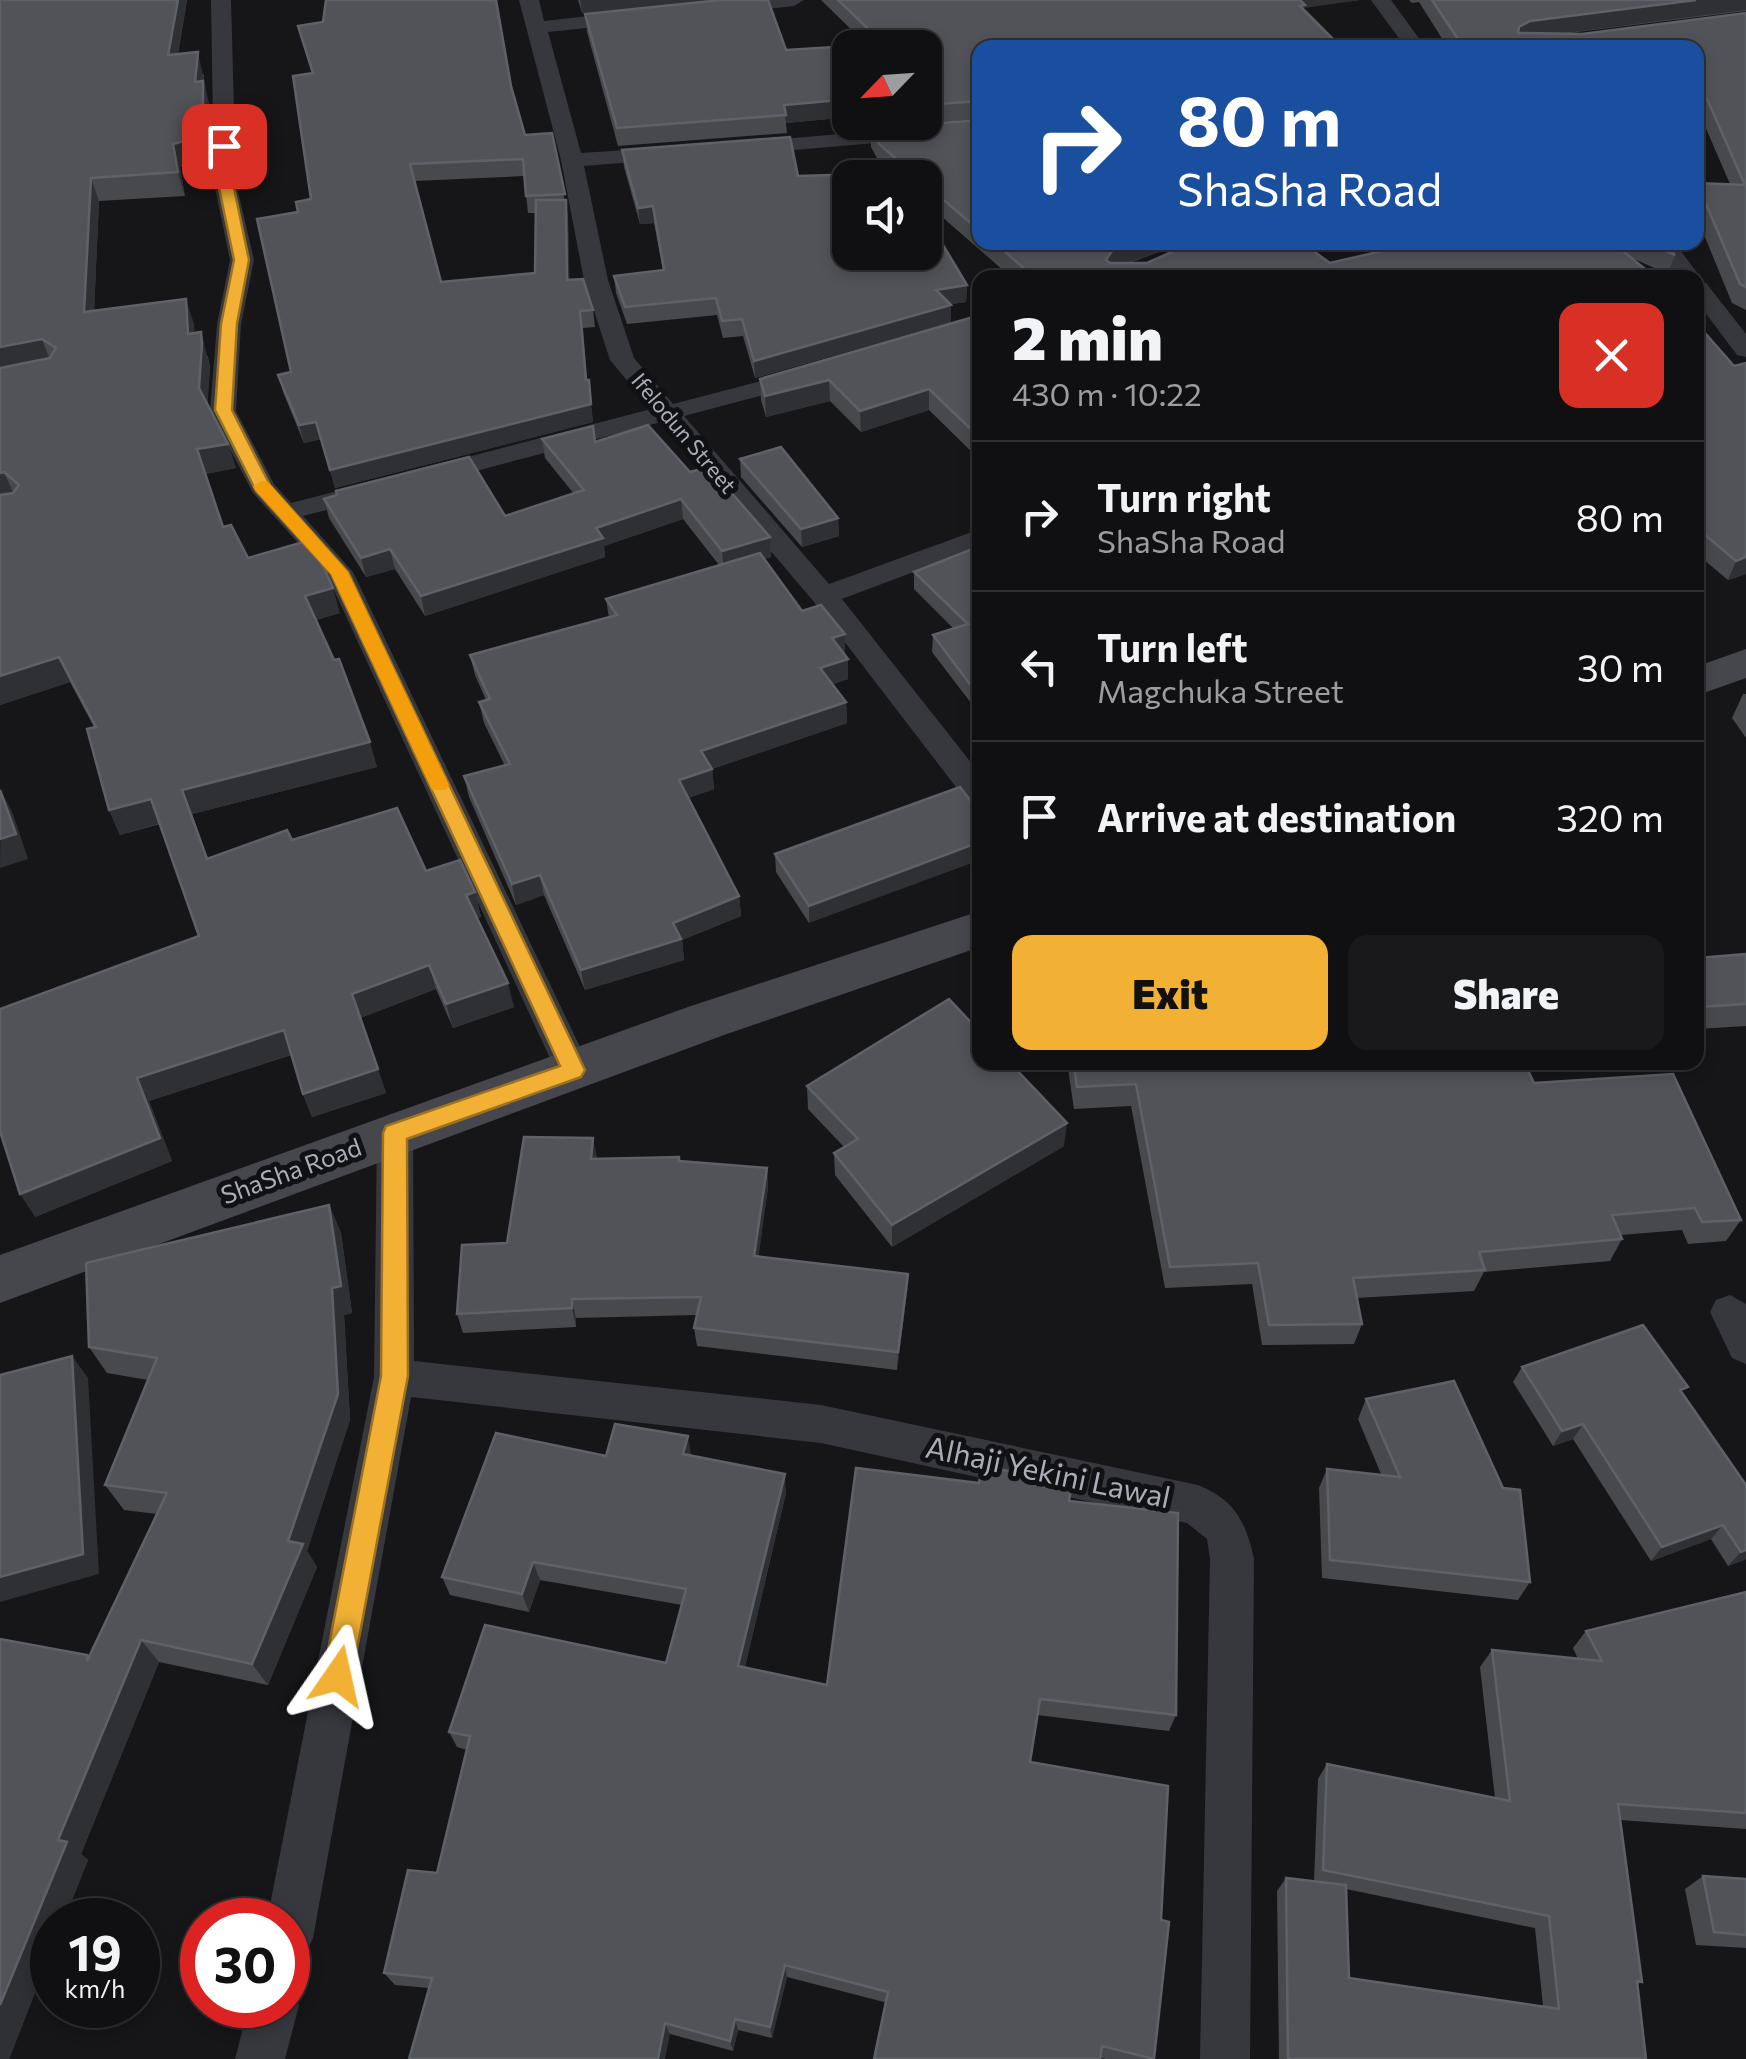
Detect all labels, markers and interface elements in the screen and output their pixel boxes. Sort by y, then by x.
north arrow [832,30,942,140]
map controls [832,30,942,270]
text: 80 m [1177,75,1341,160]
icon: right [1012,80,1142,210]
pin [182,104,267,189]
icon: arrive [197,119,252,174]
button: sound [832,160,942,270]
text: ShaSha Road [1177,160,1442,215]
text: 2 min [1012,299,1163,372]
button: close [1559,303,1664,408]
street label: Ifelodun Street [626,367,742,498]
text: 430 m · 10:22 [1012,373,1202,413]
text: Turn right [1097,473,1271,520]
icon: right [1012,489,1067,544]
text: 80 m [1576,493,1664,540]
text: ShaSha Road [1097,520,1286,560]
text: Turn left [1097,623,1248,670]
icon: left [1012,639,1067,694]
text: 30 m [1577,643,1664,690]
text: Magchuka Street [1097,670,1344,710]
icon: arrive [1012,789,1067,844]
text: Arrive at destination [1097,793,1456,840]
text: 320 m [1556,793,1664,840]
button: Exit [1012,935,1328,1050]
button: Share [1348,935,1664,1050]
street label: ShaSha Road [216,1131,365,1209]
street label: Alhaji Yekini Lawal [923,1427,1174,1515]
position arrow [286,1624,390,1728]
speed limit sign: 30 [180,1898,310,2028]
text: 19 [68,1920,122,1981]
text: km/h [65,1973,125,2003]

